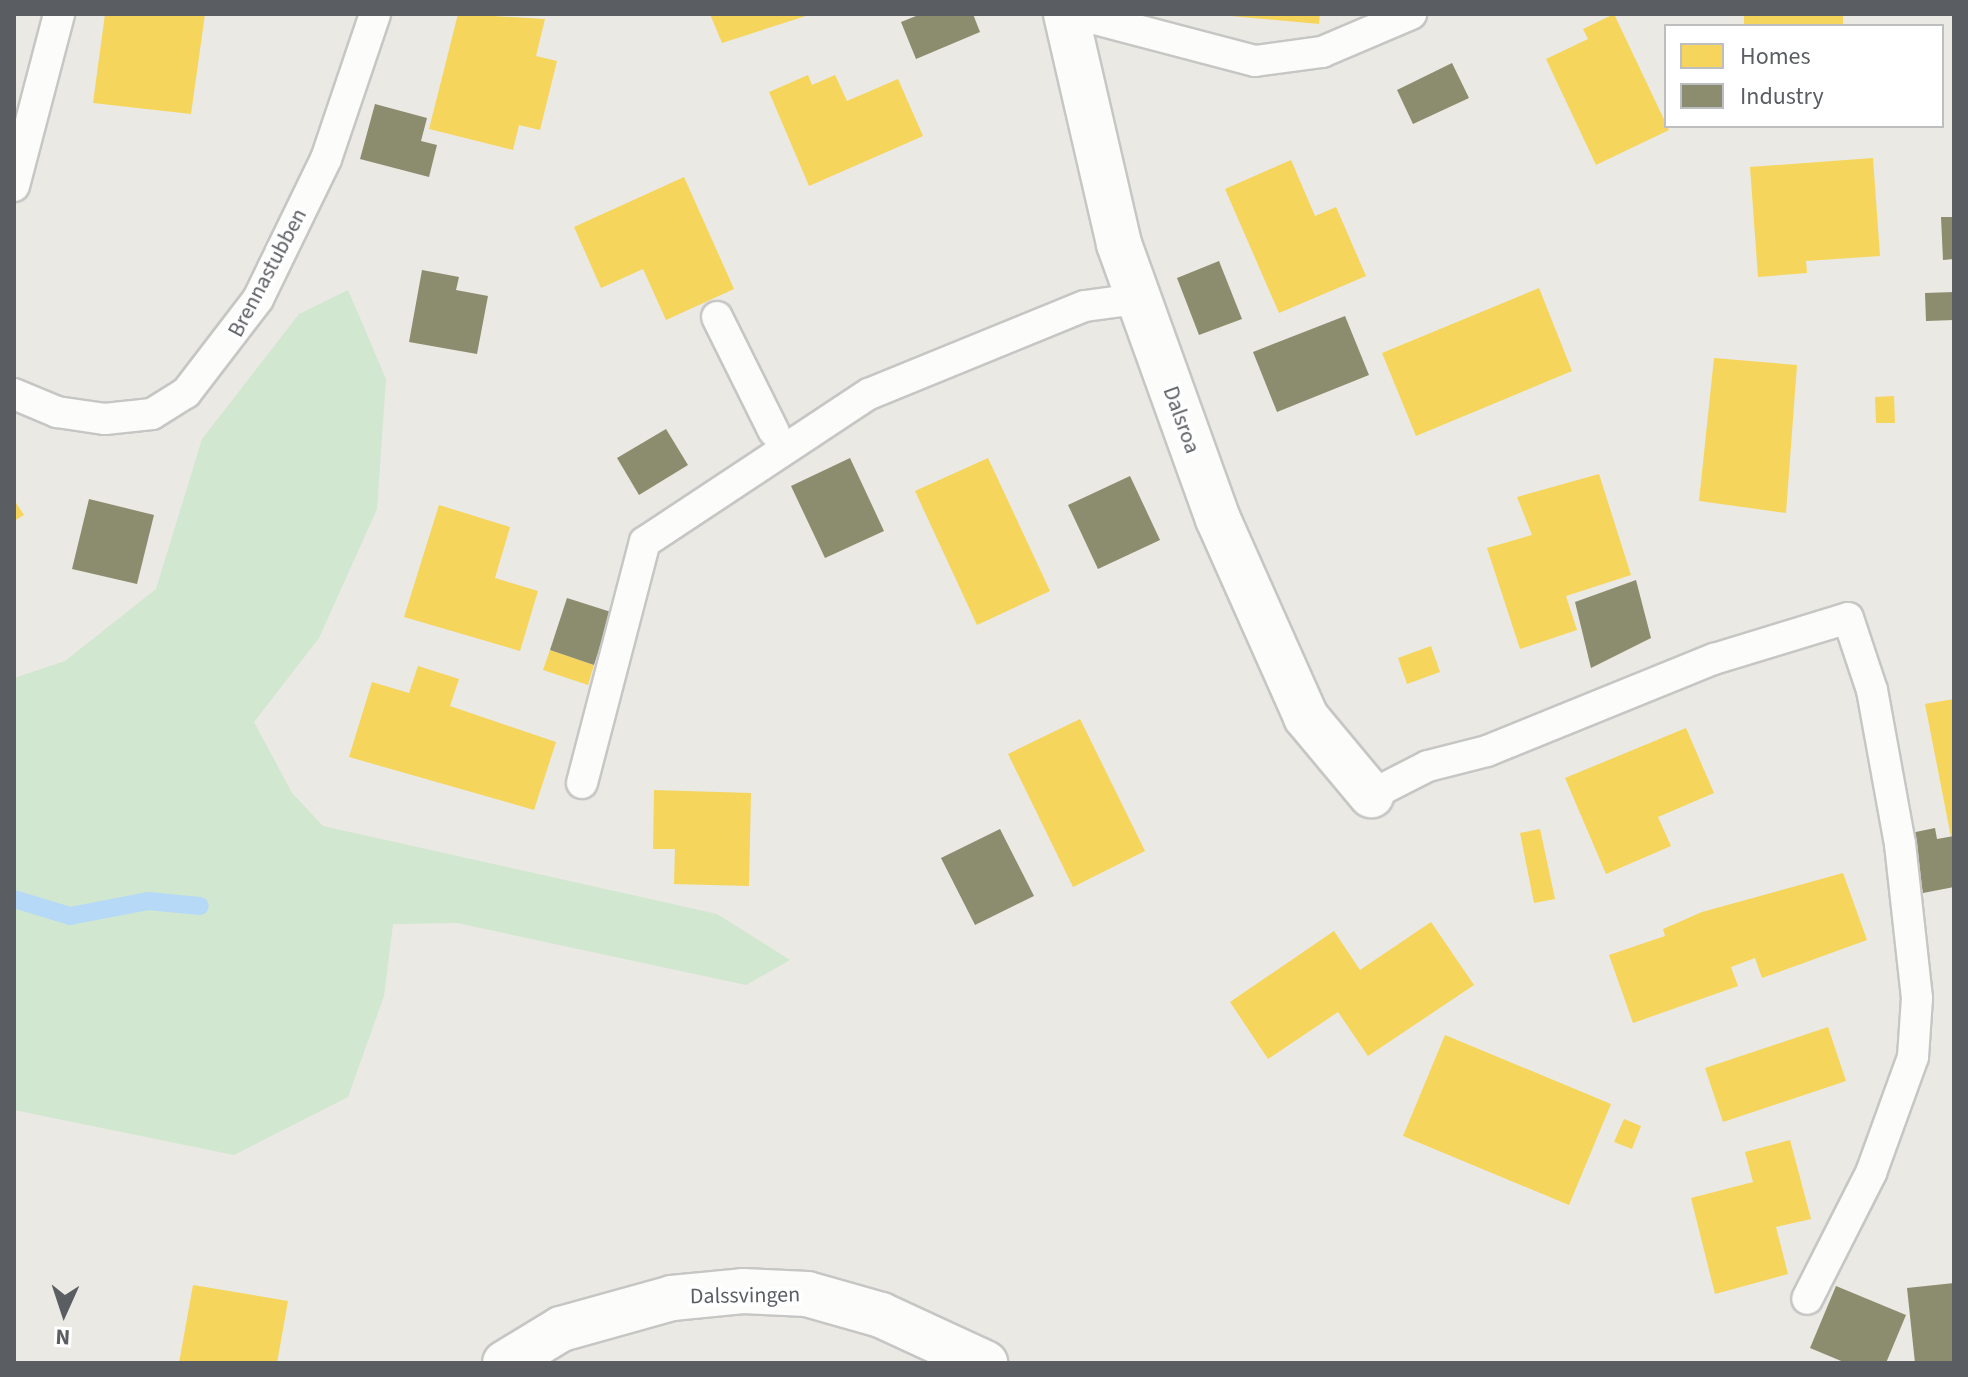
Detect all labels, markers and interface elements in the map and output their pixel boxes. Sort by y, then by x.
legend [1664,24,1944,128]
text: Homes [1740,39,1811,74]
text: Industry [1740,79,1824,114]
street label: Brennastubben [223,204,313,342]
street label: Dalsroa [1157,383,1205,457]
north arrow [24,1273,104,1353]
street label: Dalssvingen [690,1282,800,1310]
text: N [55,1321,71,1353]

